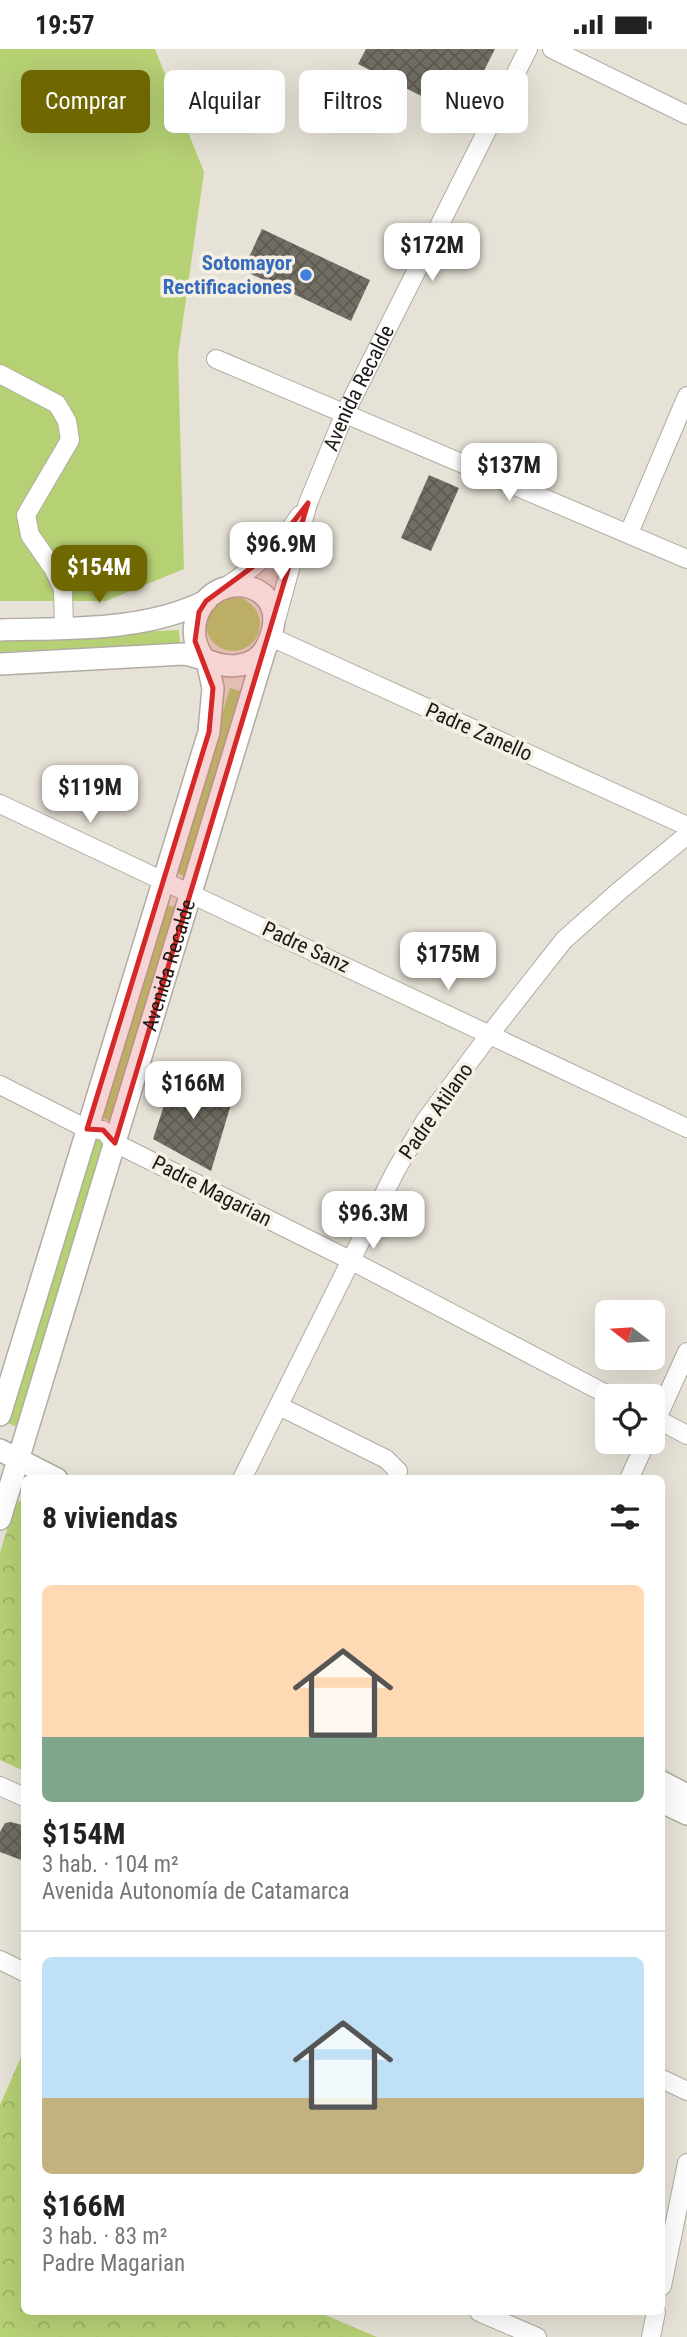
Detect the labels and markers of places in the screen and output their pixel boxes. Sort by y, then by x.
pin: $172M [383,223,481,283]
place label: Sotomayor Rectificaciones [163,251,292,299]
marker: Sotomayor Rectificaciones [298,267,314,283]
pin: $137M [460,443,558,503]
pin: $96.9M [224,523,338,582]
pin: $154M [50,545,148,605]
pin: $119M [41,765,139,825]
pin: $175M [399,933,497,992]
pin: $166M [144,1061,242,1121]
pin: $96.3M [316,1191,430,1251]

